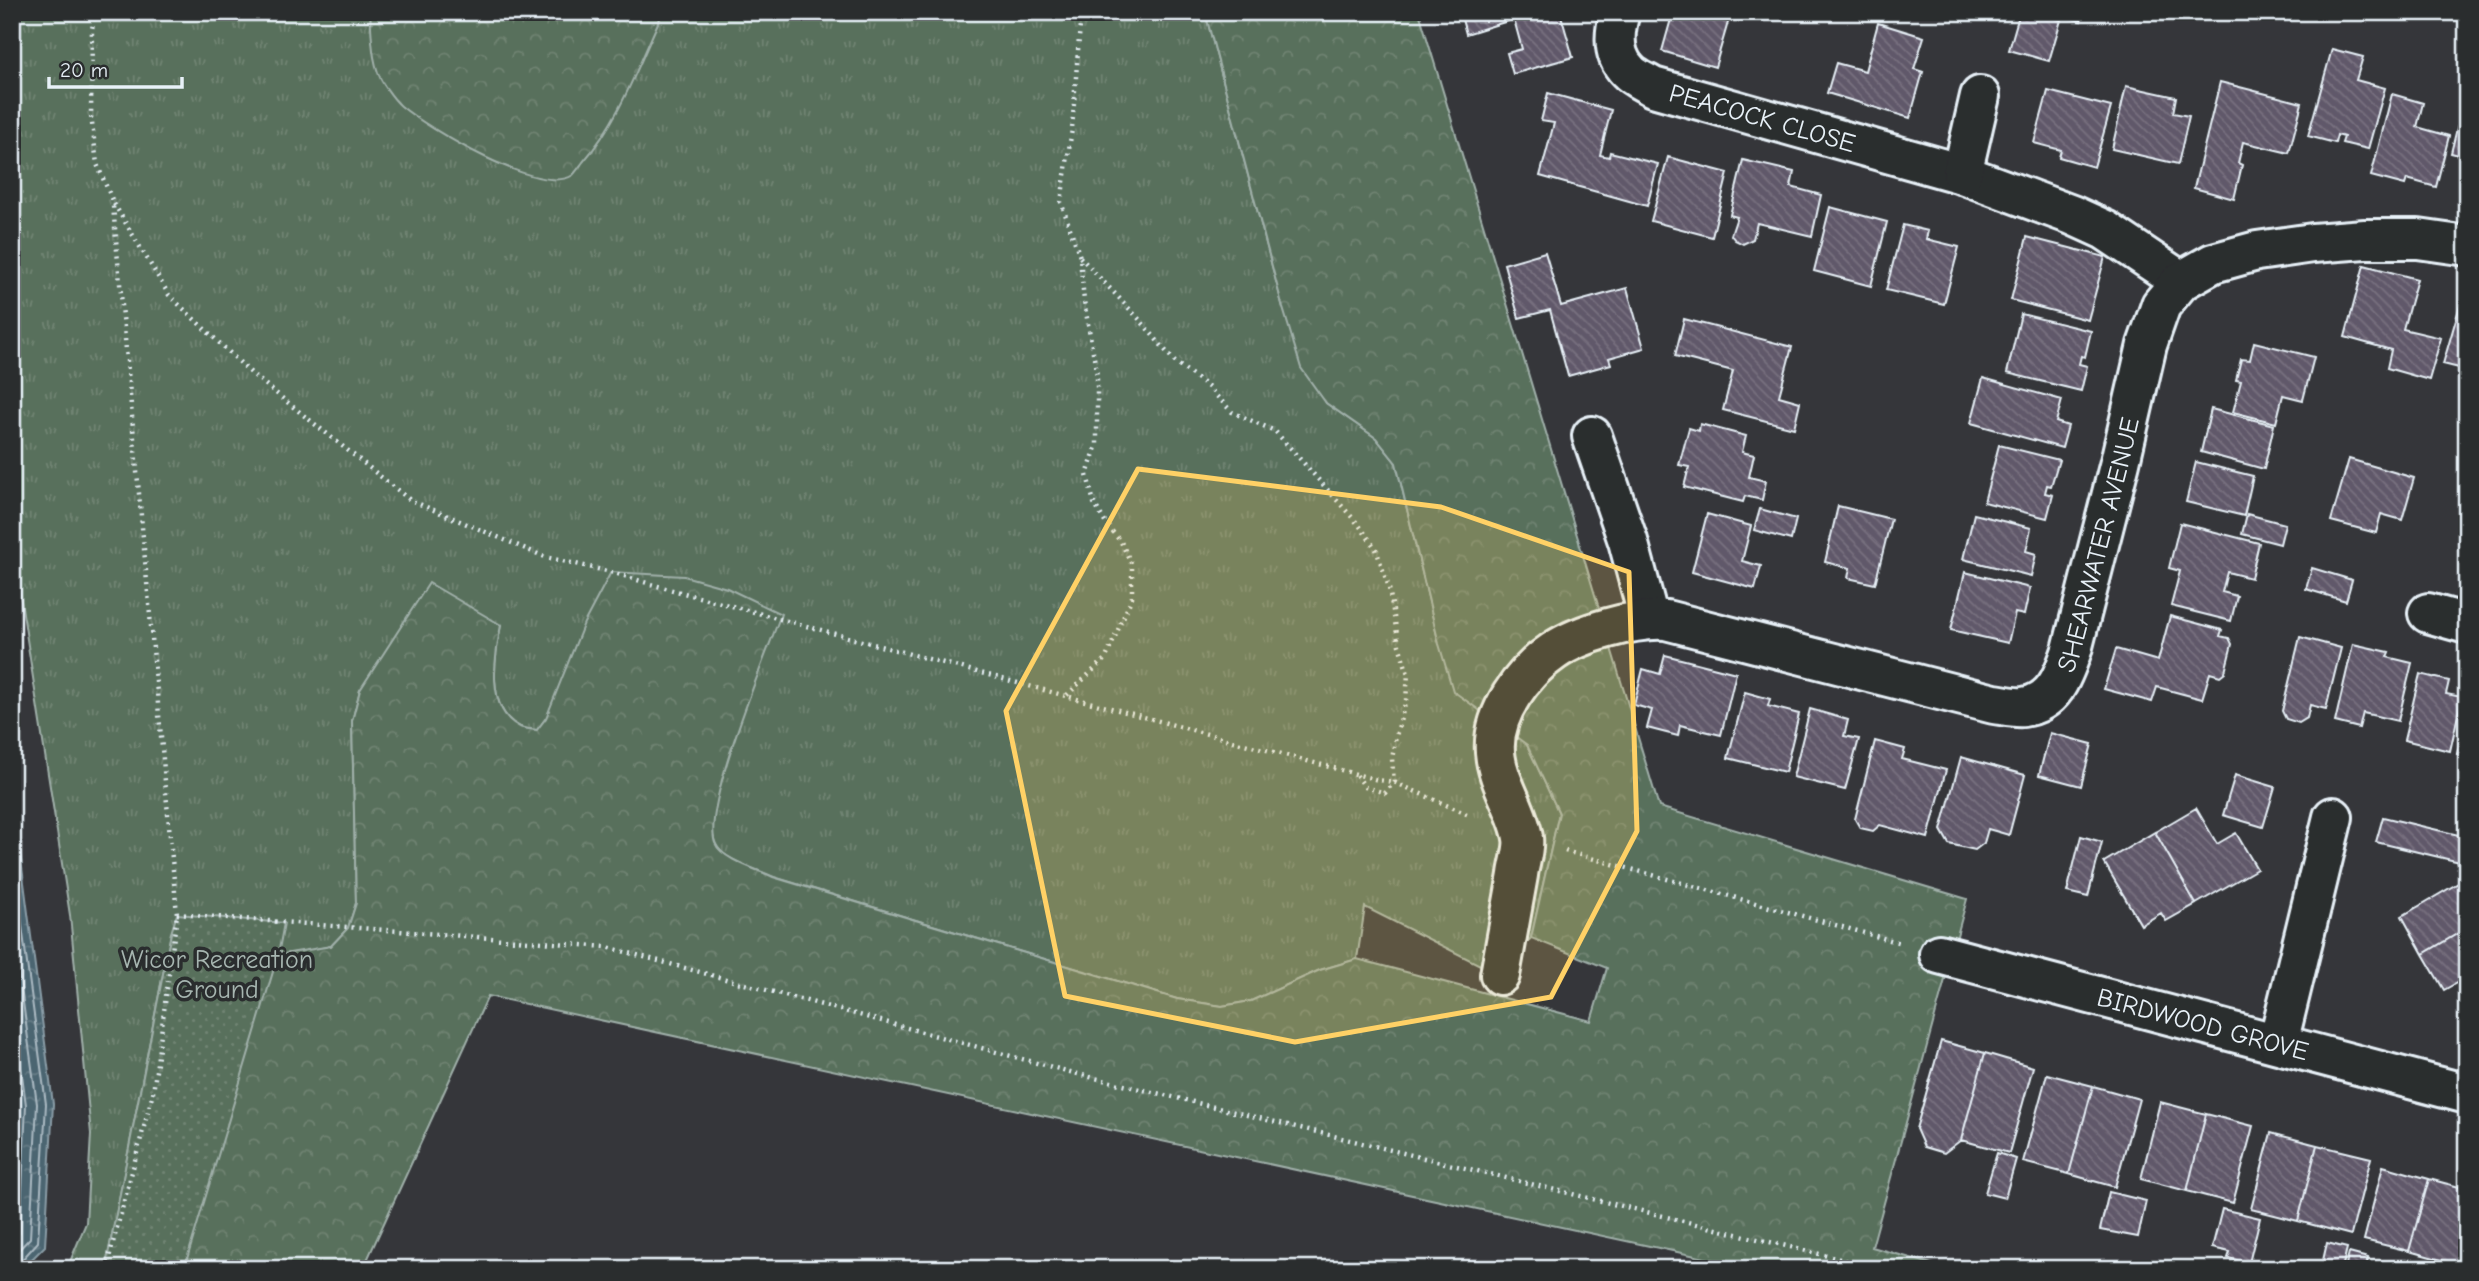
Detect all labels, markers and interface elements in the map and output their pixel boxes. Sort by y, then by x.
scale bar [49,46,182,90]
text: 20 m [60,58,108,82]
street label: PEACOCK CLOSE [1665,78,1859,159]
street label: SHEARWATER AVENUE [2051,414,2146,676]
park label: Wicor Recreation Ground [121,945,313,1005]
street label: BIRDWOOD GROVE [2094,983,2312,1067]

